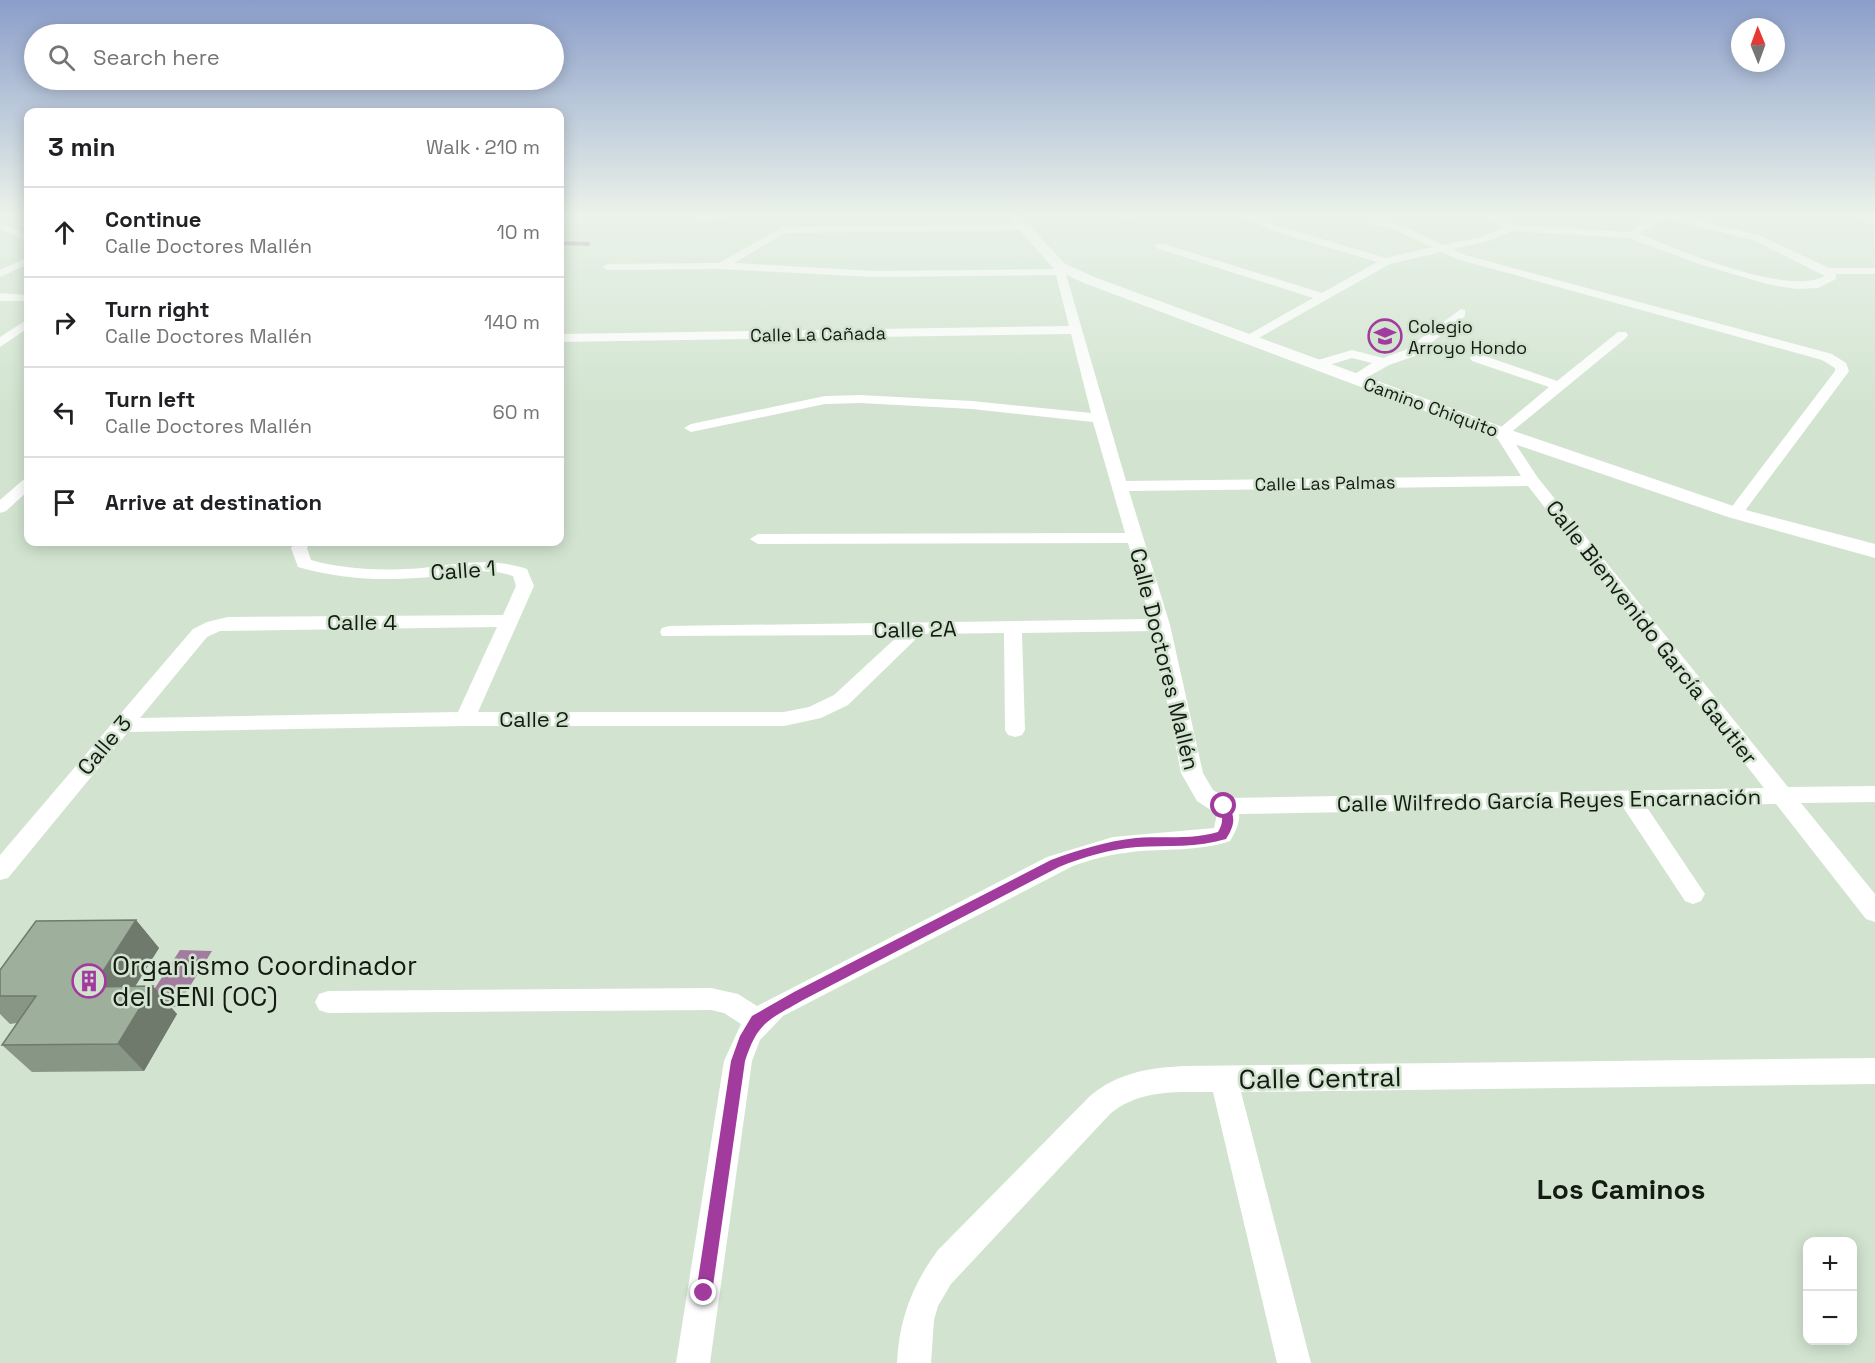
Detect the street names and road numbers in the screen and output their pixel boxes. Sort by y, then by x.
street label: Calle La Cañada [750,321,886,347]
street label: Camino Chiquito [1360,372,1502,442]
street label: Calle Las Palmas [1254,470,1396,496]
street label: Calle Bienvenido García Gautier [1540,494,1764,770]
street label: Calle Doctores Mallén [1124,545,1206,773]
street label: Calle 1 [429,554,497,586]
street label: Calle 4 [327,608,397,636]
street label: Calle 2A [873,614,957,644]
street label: Calle 2 [499,705,569,733]
street label: Calle 3 [71,709,137,781]
street label: Calle Wilfredo García Reyes Encarnación [1337,782,1761,818]
street label: Calle Central [1238,1059,1402,1097]

